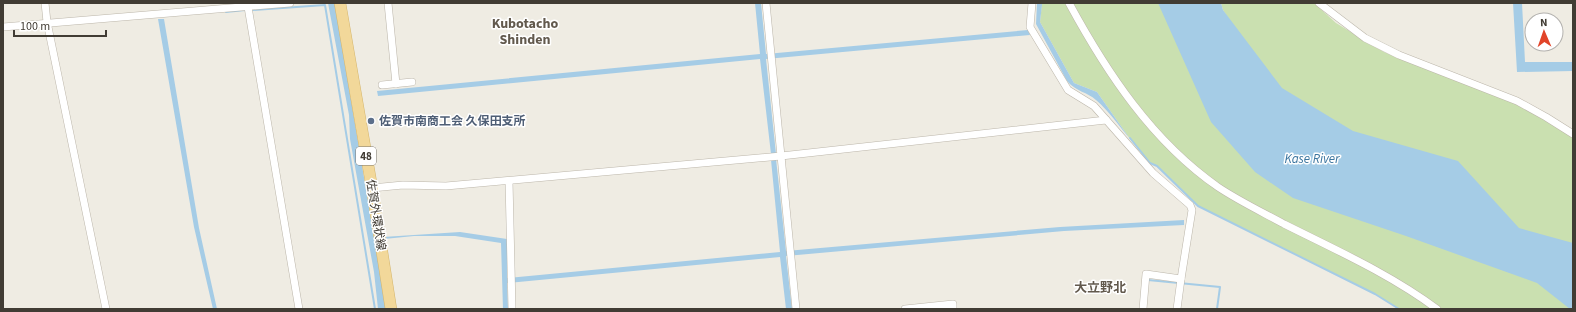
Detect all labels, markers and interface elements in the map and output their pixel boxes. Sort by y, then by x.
scale bar [14,12,106,38]
north arrow [1524,12,1564,52]
district label: Kubotacho Shinden [492,14,559,50]
text: N [1540,15,1548,30]
text: 100 m [20,18,50,35]
place label: 佐賀市南商工会 久保田支所 [379,113,525,130]
marker: 佐賀市南商工会 久保田支所 [366,116,376,126]
road number: 48 [356,147,376,165]
water label: Kase River [1285,150,1340,168]
street label: 佐賀外環状線 [361,178,390,252]
district label: 大立野北 [1074,279,1126,297]

